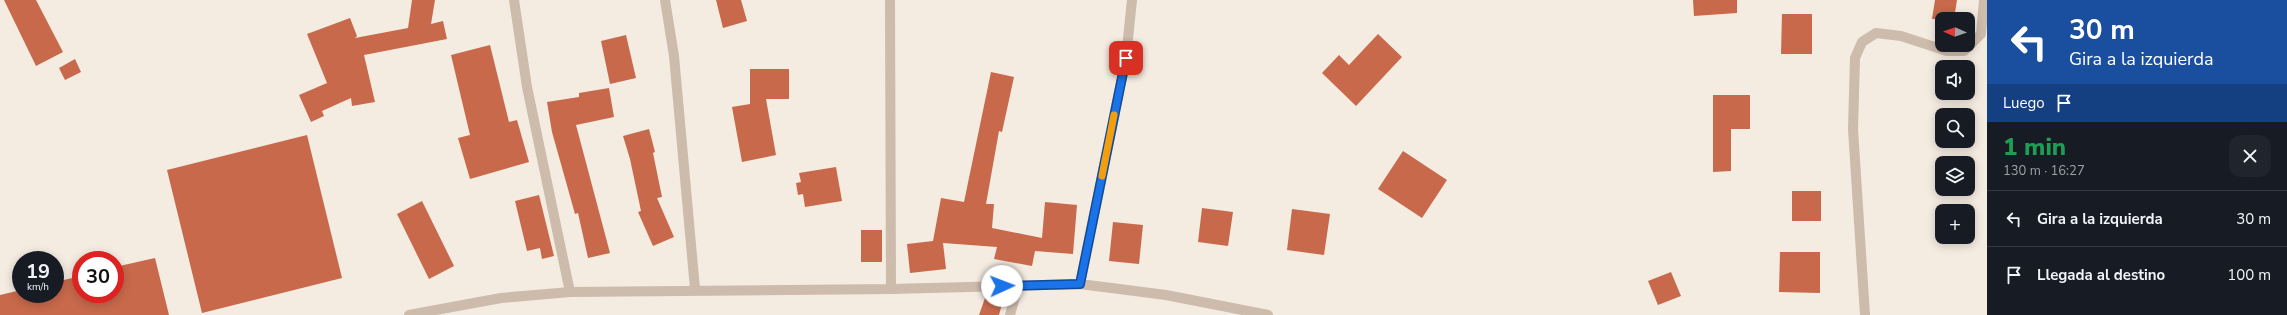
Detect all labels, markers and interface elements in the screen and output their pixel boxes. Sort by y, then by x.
text: 30 m [2069,11,2135,49]
north arrow [1935,12,1975,52]
map controls [1935,12,1975,244]
icon: left [2003,16,2055,68]
pin [1109,41,1143,75]
icon: arrive [1115,47,1137,69]
text: Gira a la izquierda [2069,47,2213,71]
button: sound [1935,60,1975,100]
icon: arrive [2053,92,2075,114]
text: Luego [2003,93,2045,113]
button: search [1935,108,1975,148]
text: 1 min [2003,131,2066,163]
button: close [2229,135,2271,177]
button: layers [1935,156,1975,196]
text: 130 m · 16:27 [2003,162,2085,180]
button: + [1935,204,1975,244]
icon: left [2003,208,2025,230]
text: Gira a la izquierda [2037,209,2163,229]
text: 30 m [2236,209,2271,229]
speed limit sign: 30 [72,251,124,303]
text: 19 [26,258,50,285]
icon: arrive [2003,264,2025,286]
position arrow [981,265,1023,307]
text: Llegada al destino [2037,265,2165,285]
text: 100 m [2227,265,2271,285]
text: km/h [27,280,49,294]

